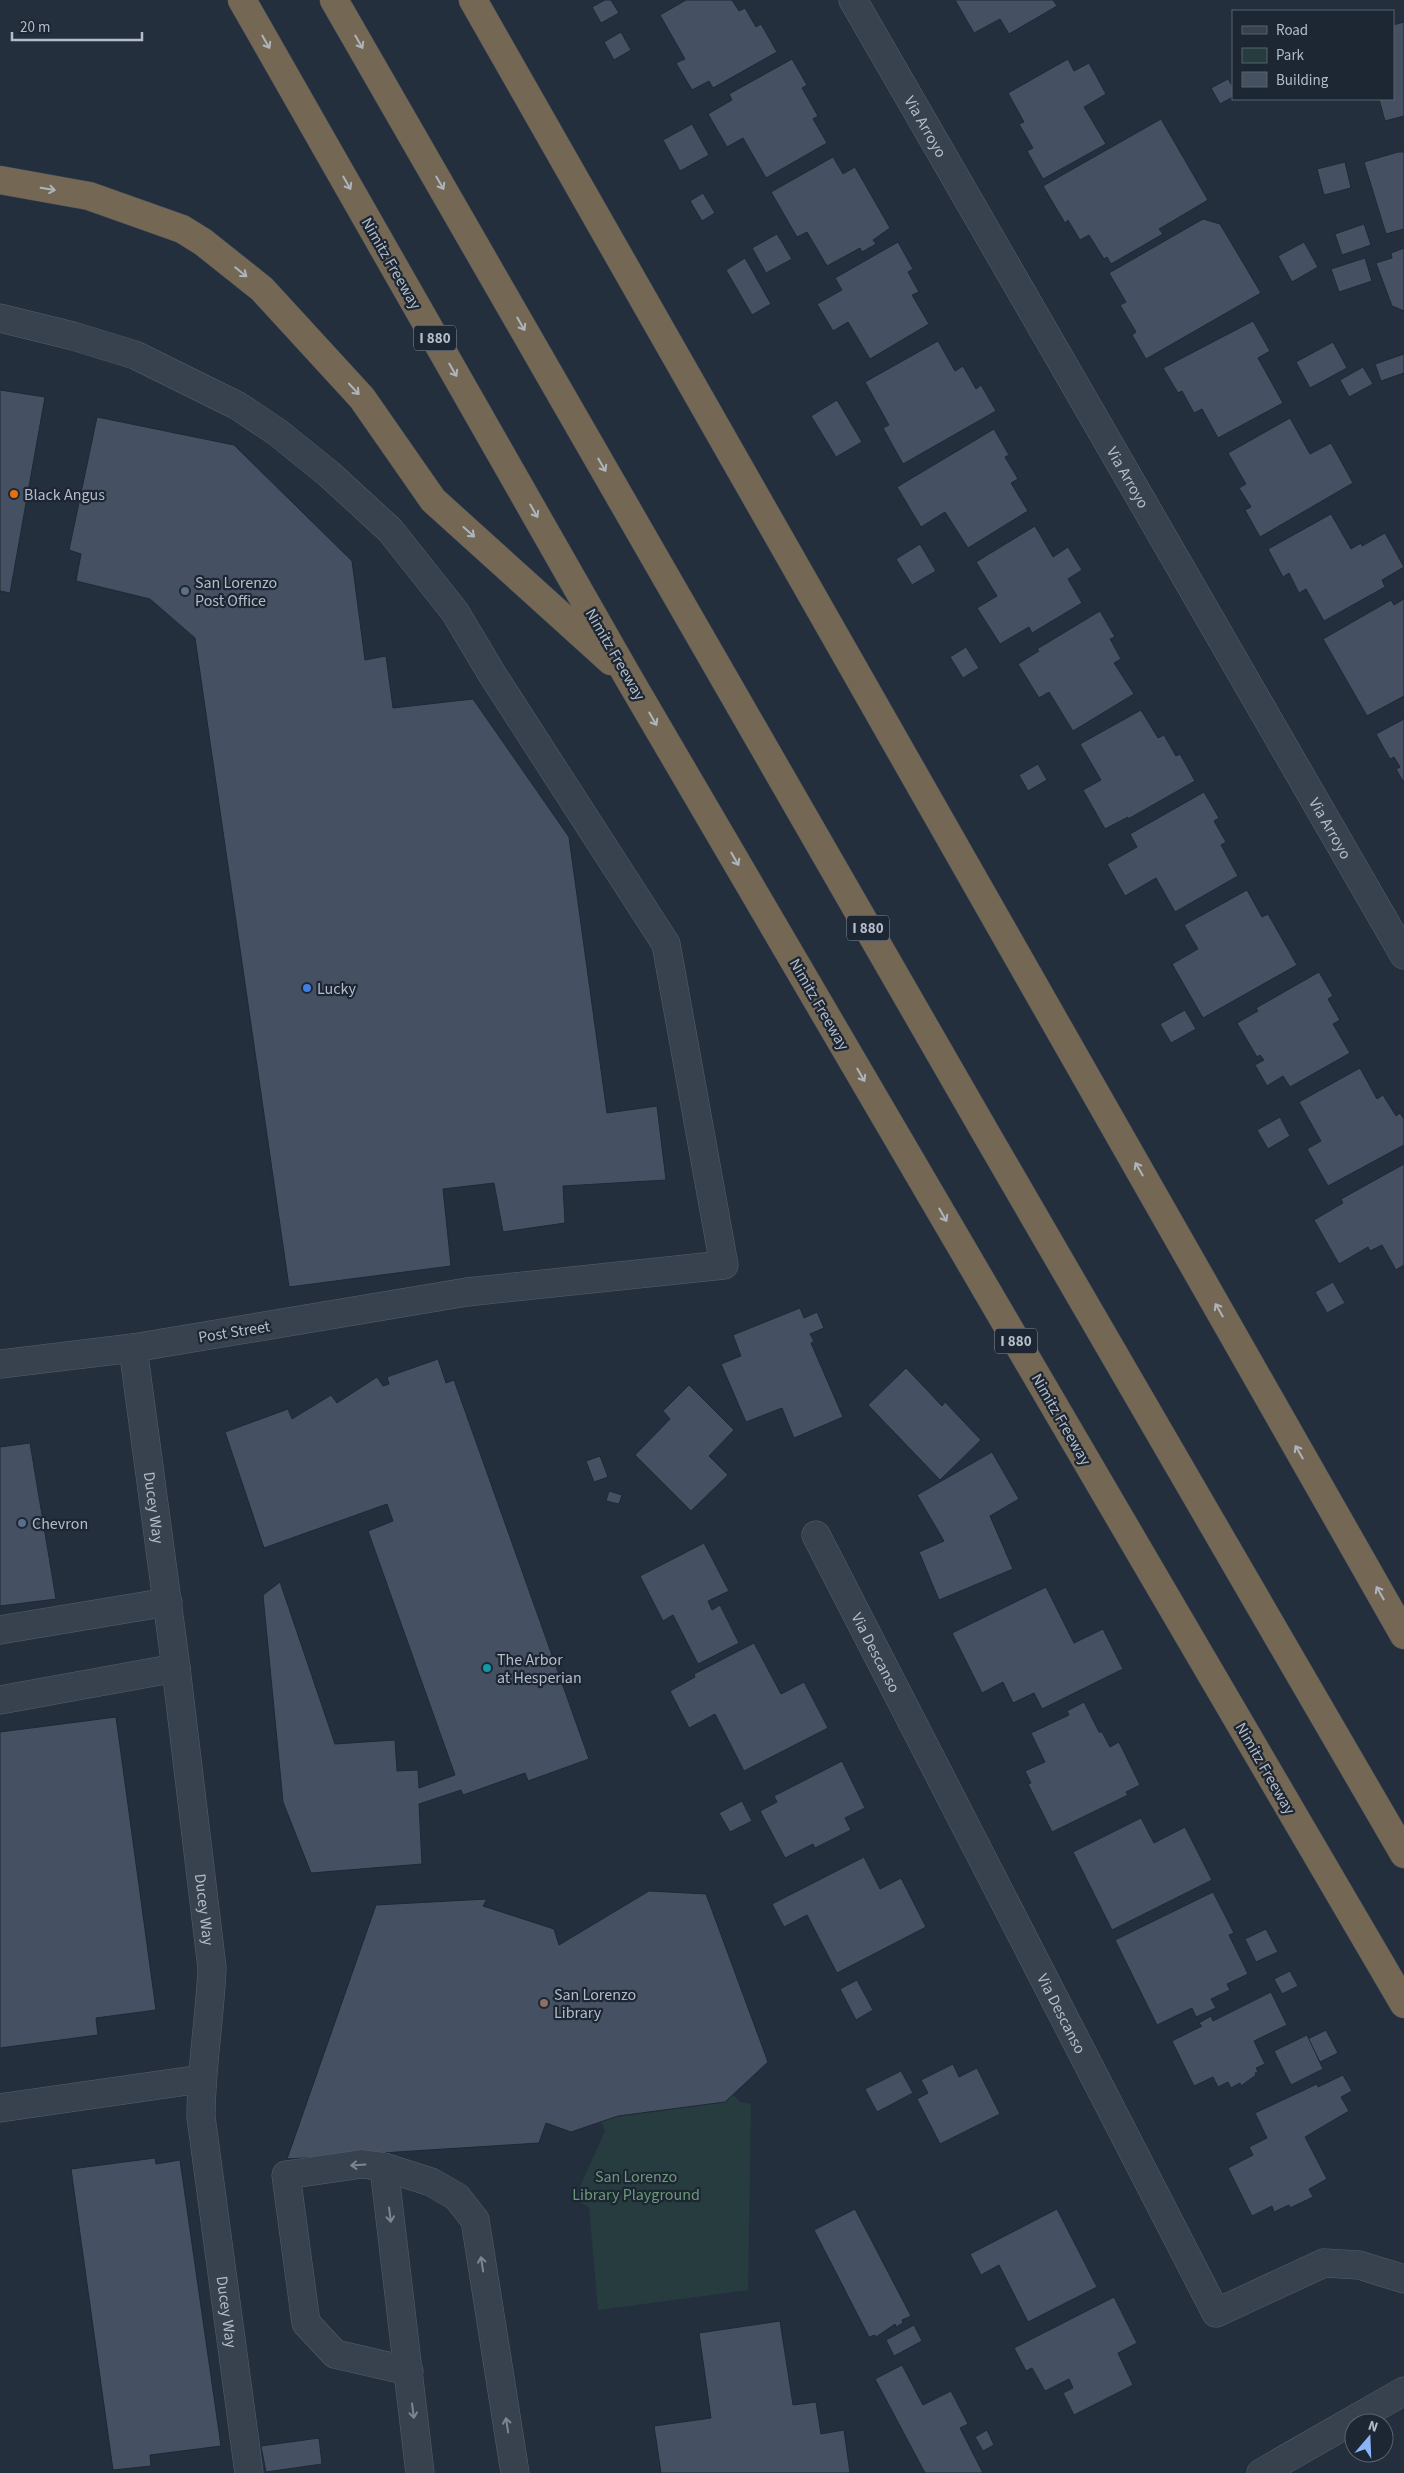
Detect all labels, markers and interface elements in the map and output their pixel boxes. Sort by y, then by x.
scale bar [12,10,142,42]
legend [1232,10,1394,100]
text: 20 m [20,17,50,38]
text: Road [1276,20,1308,41]
one-way arrow [261,35,271,50]
one-way arrow [354,35,364,49]
text: Park [1276,45,1305,66]
text: Building [1276,70,1329,91]
street label: Via Arroyo [899,92,952,162]
one-way arrow [435,175,445,189]
one-way arrow [342,176,352,190]
one-way arrow [40,184,56,194]
street label: Nimitz Freeway [356,214,427,314]
one-way arrow [235,267,248,278]
one-way arrow [516,316,526,331]
road number: I 880 [414,326,456,350]
one-way arrow [449,363,459,377]
one-way arrow [348,383,360,396]
street label: Via Arroyo [1101,443,1154,513]
one-way arrow [597,457,607,472]
place label: Black Angus [24,484,105,506]
marker: Black Angus [8,488,20,500]
one-way arrow [529,504,539,519]
one-way arrow [463,526,476,538]
place label: San Lorenzo Post Office [195,572,277,612]
marker: San Lorenzo Post Office [179,585,191,597]
street label: Nimitz Freeway [580,605,651,705]
one-way arrow [648,711,658,726]
street label: Via Arroyo [1303,794,1356,863]
one-way arrow [730,852,740,867]
road number: I 880 [847,916,889,940]
street label: Nimitz Freeway [784,955,855,1055]
place label: Lucky [317,978,357,1000]
marker: Lucky [301,982,313,994]
one-way arrow [857,1067,867,1082]
one-way arrow [1133,1163,1143,1177]
one-way arrow [938,1208,948,1223]
one-way arrow [1214,1303,1224,1318]
street label: Post Street [197,1315,272,1349]
road number: I 880 [995,1328,1037,1354]
street label: Nimitz Freeway [1026,1370,1097,1470]
one-way arrow [1294,1445,1304,1459]
street label: Ducey Way [138,1470,169,1545]
place label: Chevron [32,1513,88,1535]
marker: Chevron [16,1517,28,1529]
one-way arrow [1375,1585,1385,1600]
street label: Via Descanso [846,1609,905,1697]
place label: The Arbor at Hesperian [497,1649,582,1689]
marker: The Arbor at Hesperian [481,1662,493,1674]
street label: Nimitz Freeway [1230,1719,1301,1819]
street label: Ducey Way [189,1872,219,1947]
street label: Via Descanso [1031,1970,1091,2058]
place label: San Lorenzo Library [554,1984,636,2024]
marker: San Lorenzo Library [538,1997,550,2009]
one-way arrow [350,2161,366,2170]
park label: San Lorenzo Library Playground [572,2166,700,2206]
one-way arrow [385,2207,395,2223]
one-way arrow [477,2257,487,2273]
street label: Ducey Way [211,2275,242,2350]
one-way arrow [408,2403,418,2419]
north arrow [1344,2413,1394,2463]
text: N [1365,2416,1381,2438]
one-way arrow [502,2417,512,2433]

